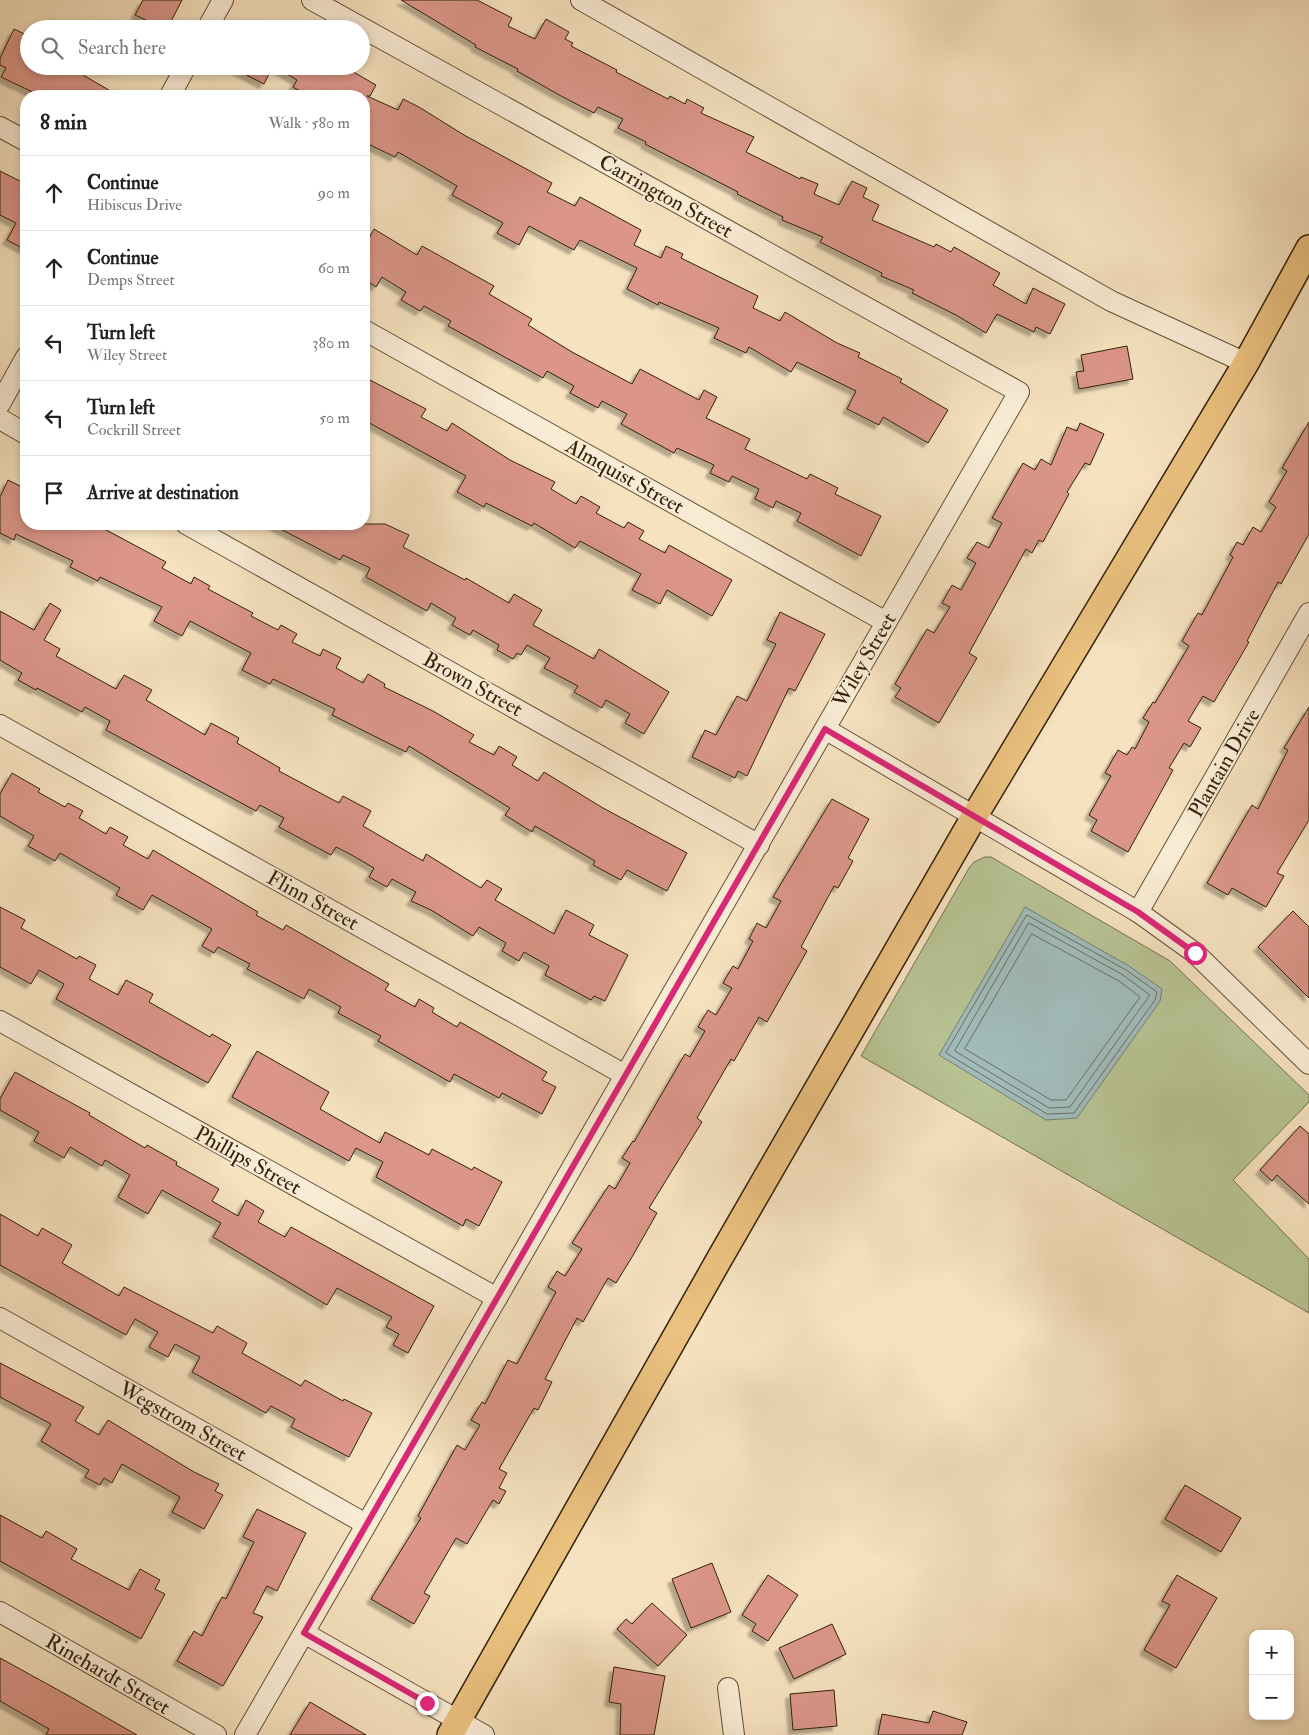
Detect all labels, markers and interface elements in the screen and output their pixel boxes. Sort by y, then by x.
search box [20,20,370,75]
icon: search [38,34,66,62]
text: Search here [78,36,166,60]
text: 8 min [40,109,87,136]
text: Walk · 580 m [268,113,350,133]
street label: Carrington Street [594,149,738,244]
text: Continue [87,171,158,195]
icon: ahead [40,179,68,207]
text: 90 m [318,183,350,203]
text: Hibiscus Drive [87,195,182,215]
text: Continue [87,246,158,270]
icon: ahead [40,254,68,282]
text: 60 m [318,258,350,278]
text: Demps Street [87,270,175,290]
text: Turn left [87,321,155,345]
icon: left [40,329,68,357]
text: 380 m [312,333,350,353]
text: Wiley Street [87,345,167,365]
text: Turn left [87,396,155,420]
icon: left [40,404,68,432]
text: 50 m [319,408,350,428]
text: Cockrill Street [87,420,181,440]
street label: Almquist Street [560,432,689,520]
icon: arrive [40,479,68,507]
text: Arrive at destination [87,481,239,505]
street label: Wiley Street [826,608,903,713]
street label: Brown Street [418,646,528,723]
street label: Plantain Drive [1182,704,1267,823]
street label: Flinn Street [262,864,364,937]
route start [1184,942,1207,965]
street label: Phillips Street [190,1120,306,1201]
street label: Wegstrom Street [113,1375,251,1468]
street label: Rinehardt Street [41,1628,175,1721]
map controls [1249,1630,1294,1720]
button: + [1249,1630,1294,1675]
button: − [1249,1675,1294,1720]
route end [416,1692,439,1715]

